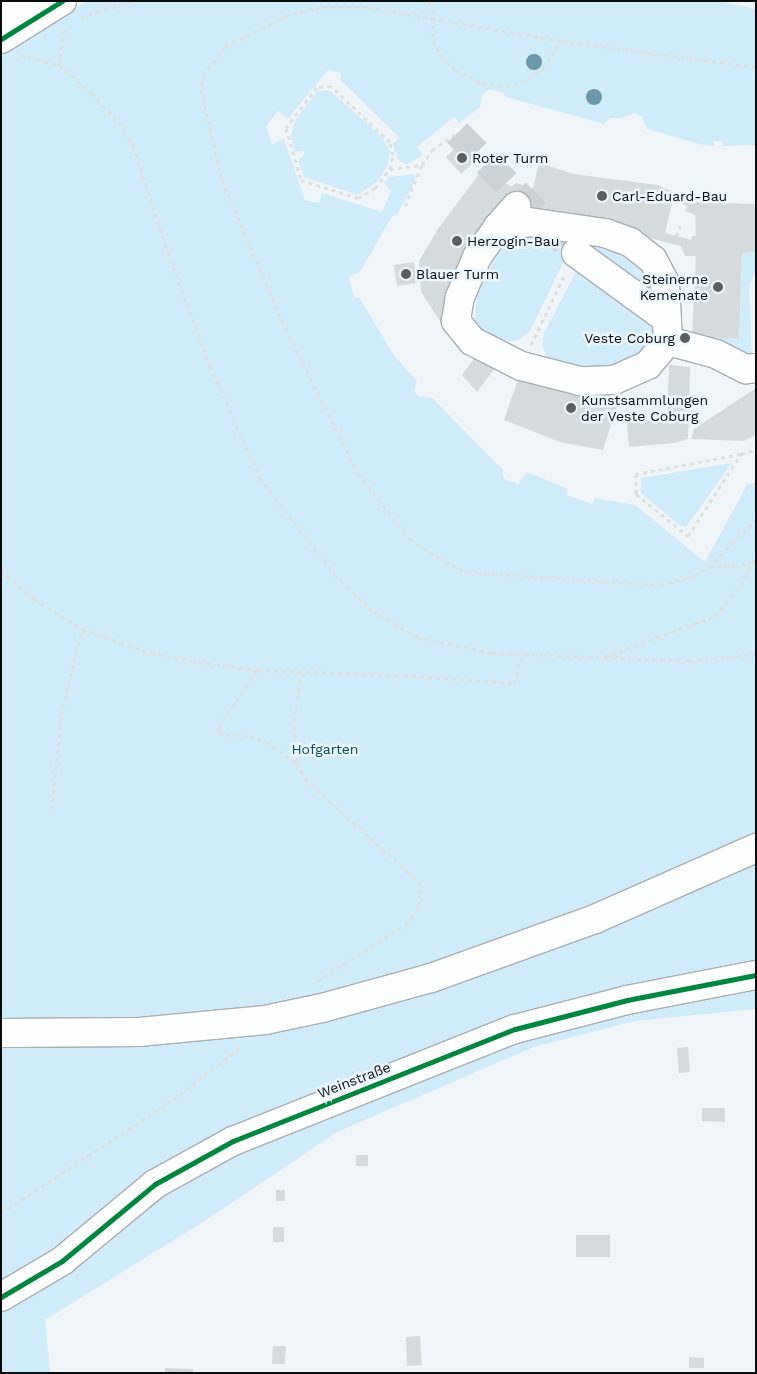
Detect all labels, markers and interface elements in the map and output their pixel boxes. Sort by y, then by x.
place label: Roter Turm [472,150,549,166]
marker: Roter Turm [456,152,468,164]
place label: Carl-Eduard-Bau [612,188,727,204]
marker: Carl-Eduard-Bau [596,190,608,202]
place label: Herzogin-Bau [467,233,559,249]
marker: Herzogin-Bau [451,235,463,247]
place label: Blauer Turm [416,266,500,282]
marker: Blauer Turm [400,268,412,280]
place label: Steinerne Kemenate [640,271,708,304]
marker: Steinerne Kemenate [712,281,724,293]
place label: Veste Coburg [584,330,675,346]
marker: Veste Coburg [679,332,691,344]
place label: Kunstsammlungen der Veste Coburg [581,392,708,424]
marker: Kunstsammlungen der Veste Coburg [565,402,577,414]
park label: Hofgarten [291,741,359,757]
street label: Weinstraße [315,1058,393,1102]

